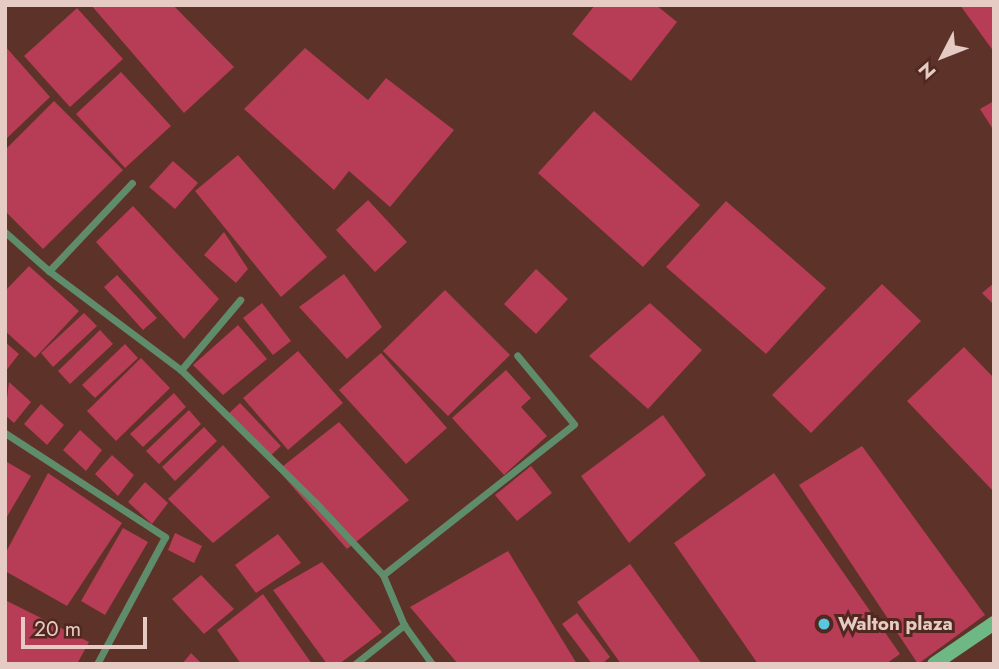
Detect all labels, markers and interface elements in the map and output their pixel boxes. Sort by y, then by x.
north arrow [908,21,978,91]
text: N [912,56,942,85]
scale bar [24,602,150,646]
place label: Walton plaza [838,613,953,635]
text: 20 m [34,614,81,644]
marker: Walton plaza [816,616,832,632]

